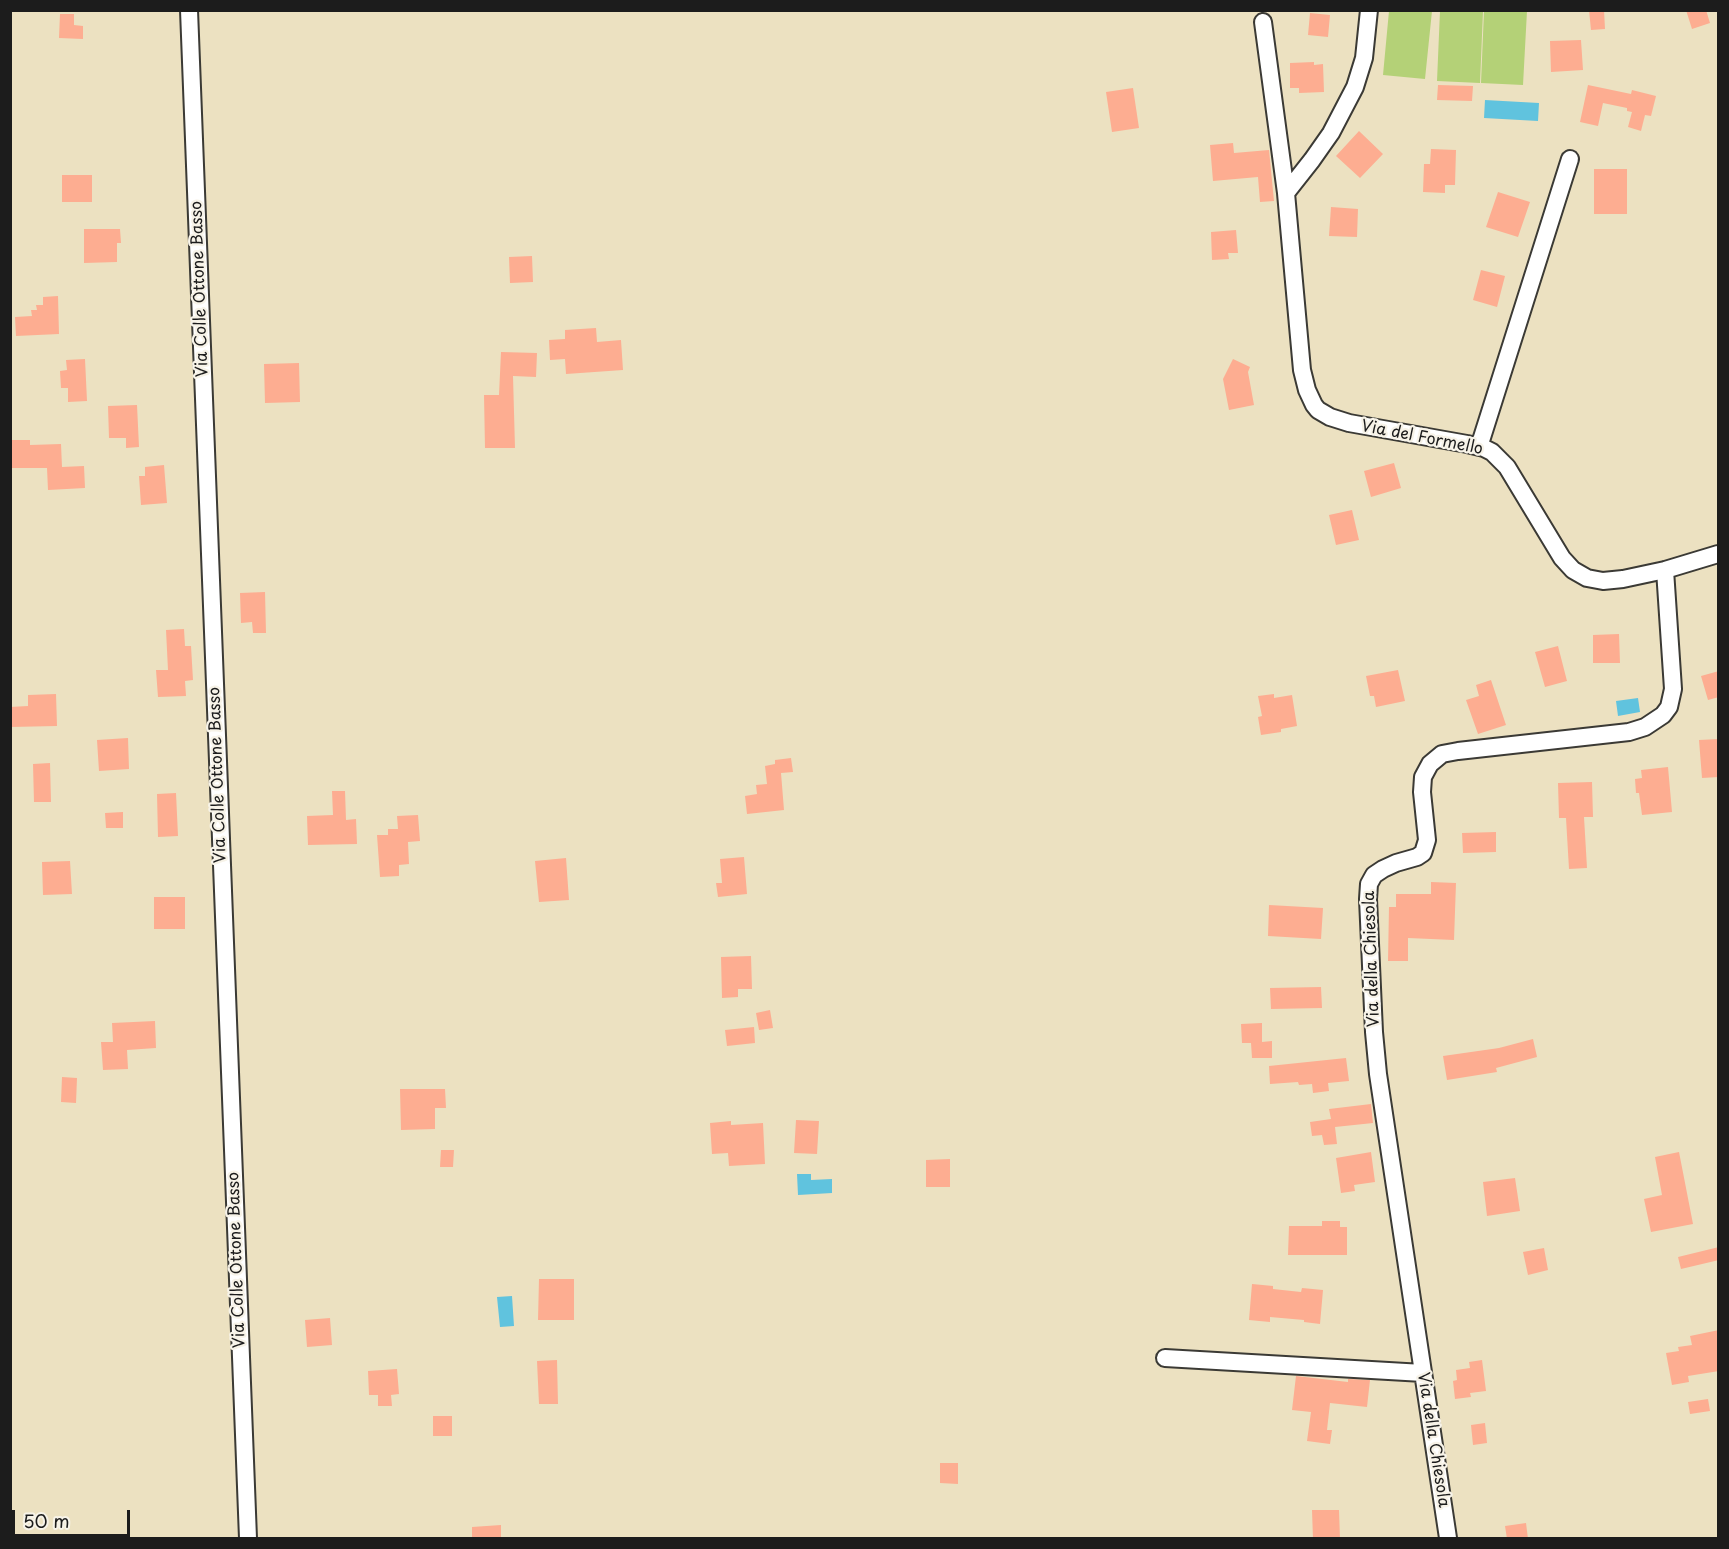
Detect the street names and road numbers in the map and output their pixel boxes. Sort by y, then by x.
street label: Via Colle Ottone Basso [187,201,213,377]
street label: Via del Formello [1360,417,1484,459]
street label: Via Colle Ottone Basso [205,687,231,863]
street label: Via della Chiesola [1360,891,1384,1027]
street label: Via Colle Ottone Basso [224,1172,250,1348]
street label: Via della Chiesola [1413,1371,1453,1509]

